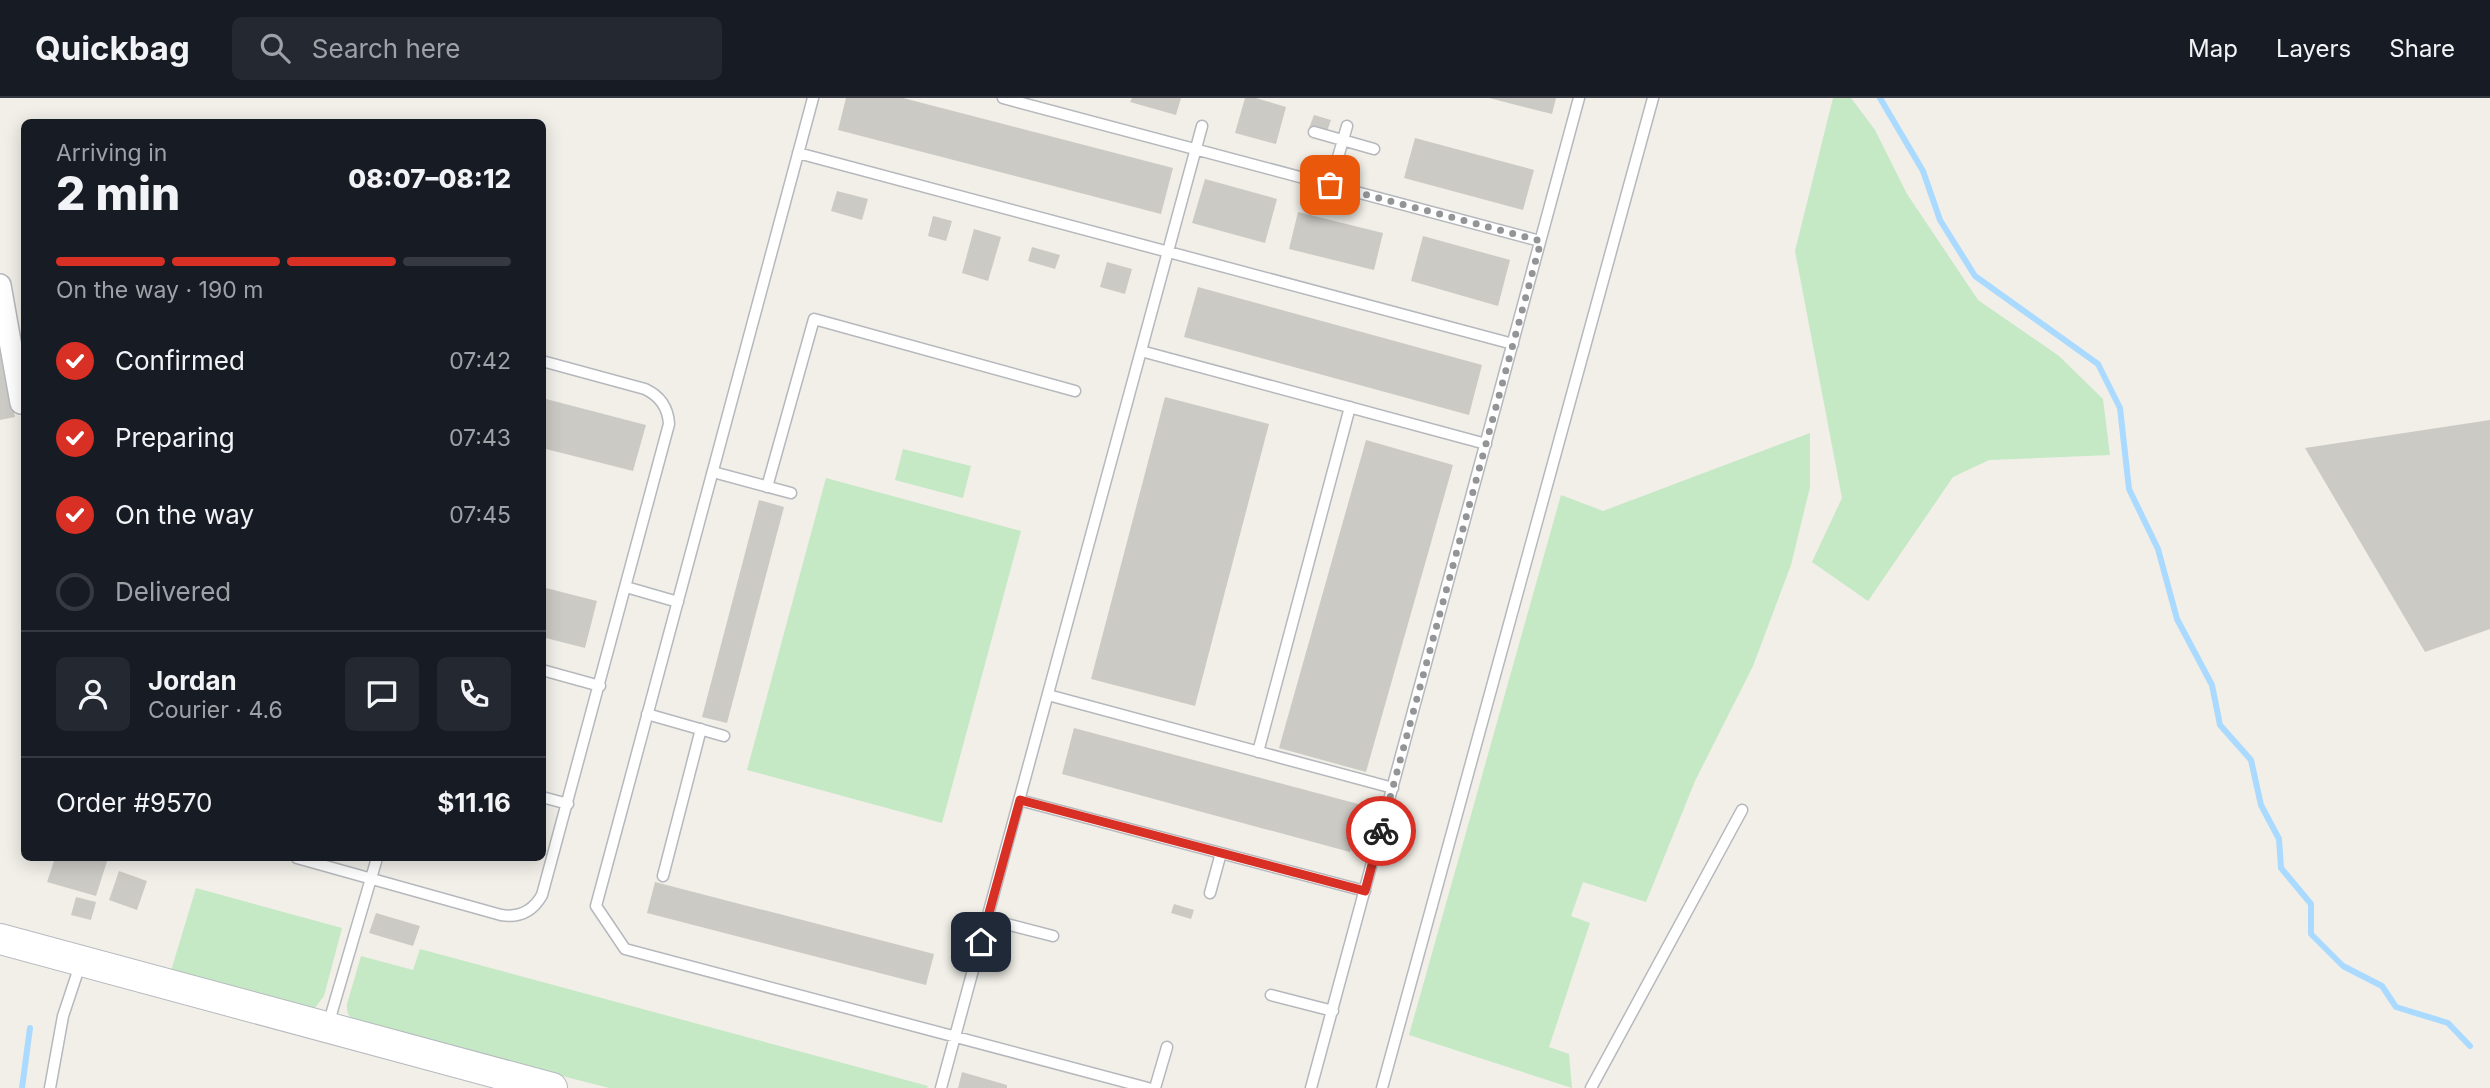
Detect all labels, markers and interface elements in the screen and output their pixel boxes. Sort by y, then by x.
search box [232,17,722,80]
text: Quickbag [35,28,190,68]
icon: search [256,29,294,67]
text: Search here [312,33,460,64]
text: Map [2188,34,2238,63]
text: Layers [2276,34,2351,63]
text: Share [2389,34,2455,63]
text: Arriving in [56,139,167,167]
pin [1300,155,1360,215]
text: 08:07–08:12 [348,163,511,194]
text: 2 min [56,165,180,221]
icon: bag [1311,166,1349,204]
text: On the way · 190 m [56,276,263,304]
icon: check [56,342,94,380]
text: Confirmed [115,345,245,376]
text: 07:42 [449,347,511,375]
icon: check [56,419,94,457]
text: Preparing [115,422,235,453]
text: 07:43 [449,424,511,452]
icon: check [56,496,94,534]
text: On the way [115,499,254,530]
text: 07:45 [449,501,511,529]
text: Delivered [115,576,231,607]
button: person [56,657,130,731]
button: chat [345,657,419,731]
button: phone [437,657,511,731]
text: Jordan [148,665,237,696]
text: Courier · 4.6 [148,696,283,724]
text: Order #9570 [56,787,213,818]
text: $11.16 [437,787,511,818]
courier [1346,796,1416,866]
icon: bike [1362,812,1400,850]
pin [951,912,1011,972]
icon: home [962,923,1000,961]

